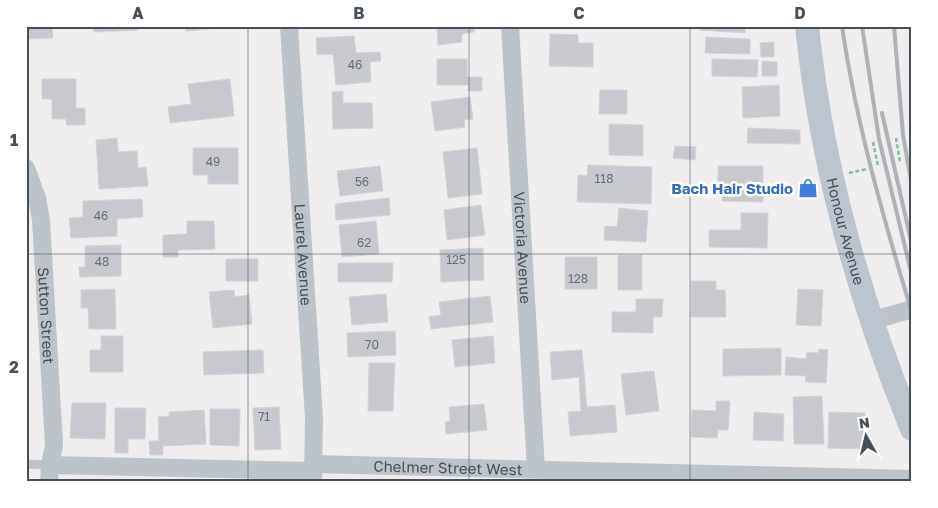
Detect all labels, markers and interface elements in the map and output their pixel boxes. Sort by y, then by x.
text: A [132,3,144,23]
text: B [353,3,365,23]
text: C [573,3,585,23]
text: D [794,3,806,23]
house number: 46 [348,57,362,72]
text: 1 [10,130,18,150]
house number: 49 [206,154,220,169]
house number: 118 [595,171,613,186]
house number: 56 [355,174,369,189]
street label: Honour Avenue [823,176,869,287]
shop icon: Bach Hair Studio [797,177,819,199]
place label: Bach Hair Studio [671,179,793,197]
street label: Victoria Avenue [511,191,535,305]
street label: Laurel Avenue [291,203,316,306]
house number: 46 [94,208,108,223]
house number: 62 [357,235,371,250]
house number: 125 [446,252,466,267]
house number: 48 [95,254,109,269]
street label: Sutton Street [35,267,58,364]
house number: 128 [568,271,588,286]
house number: 70 [365,337,379,352]
text: 2 [9,357,19,377]
house number: 71 [258,409,270,424]
north arrow [840,410,890,460]
text: N [858,413,871,432]
street label: Chelmer Street West [373,457,523,478]

